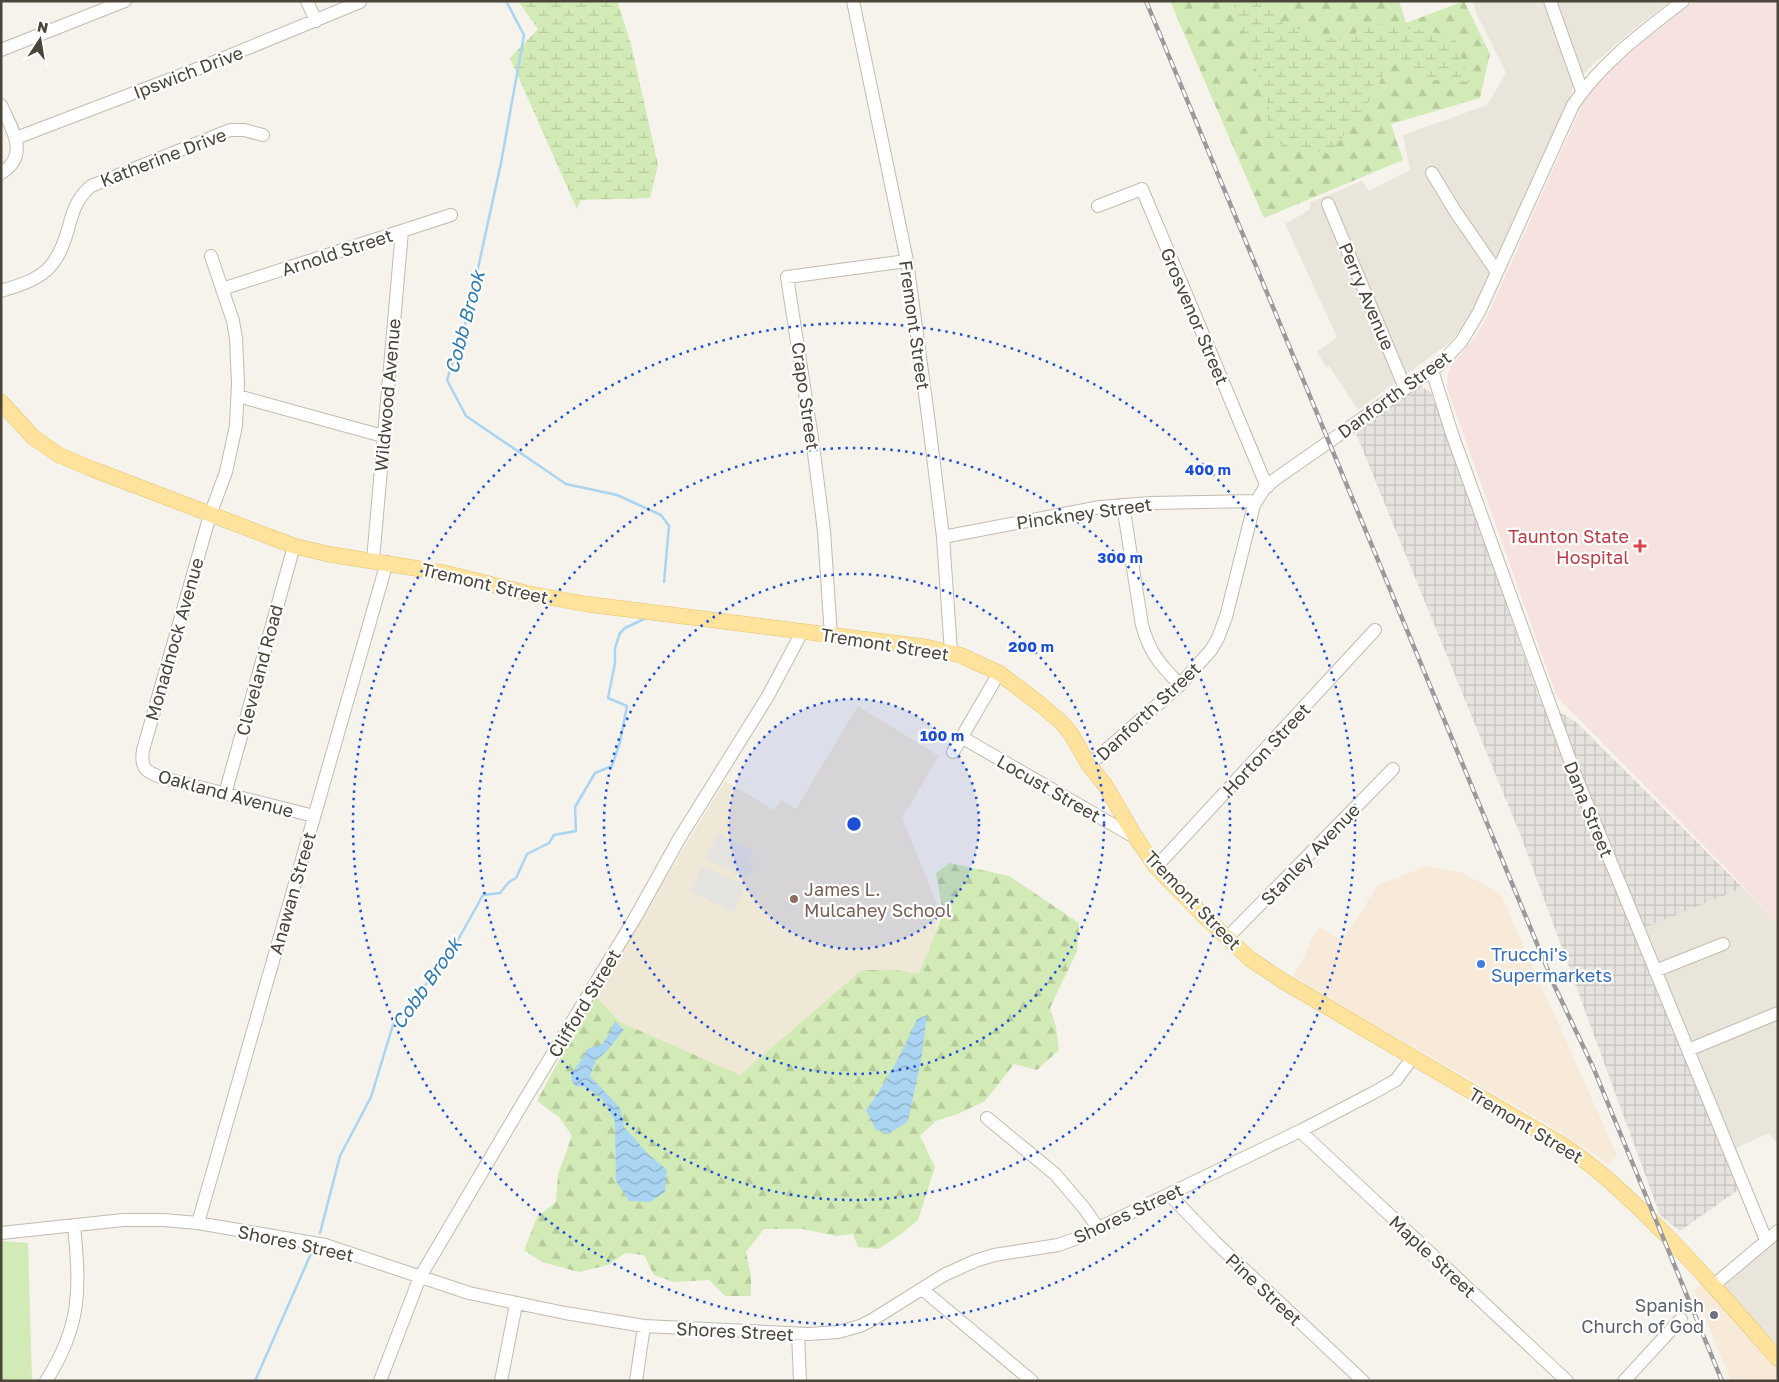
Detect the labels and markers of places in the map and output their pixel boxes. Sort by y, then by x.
place label: Taunton State Hospital [1508,525,1629,568]
marker: Taunton State Hospital [1633,539,1647,553]
centre of rings [845,815,863,833]
place label: James L. Mulcahey School [804,878,952,921]
marker: James L. Mulcahey School [788,893,800,905]
place label: Trucchi's Supermarkets [1491,943,1612,986]
marker: Trucchi's Supermarkets [1475,958,1487,970]
place label: Spanish Church of God [1581,1294,1704,1337]
marker: Spanish Church of God [1708,1309,1720,1321]

